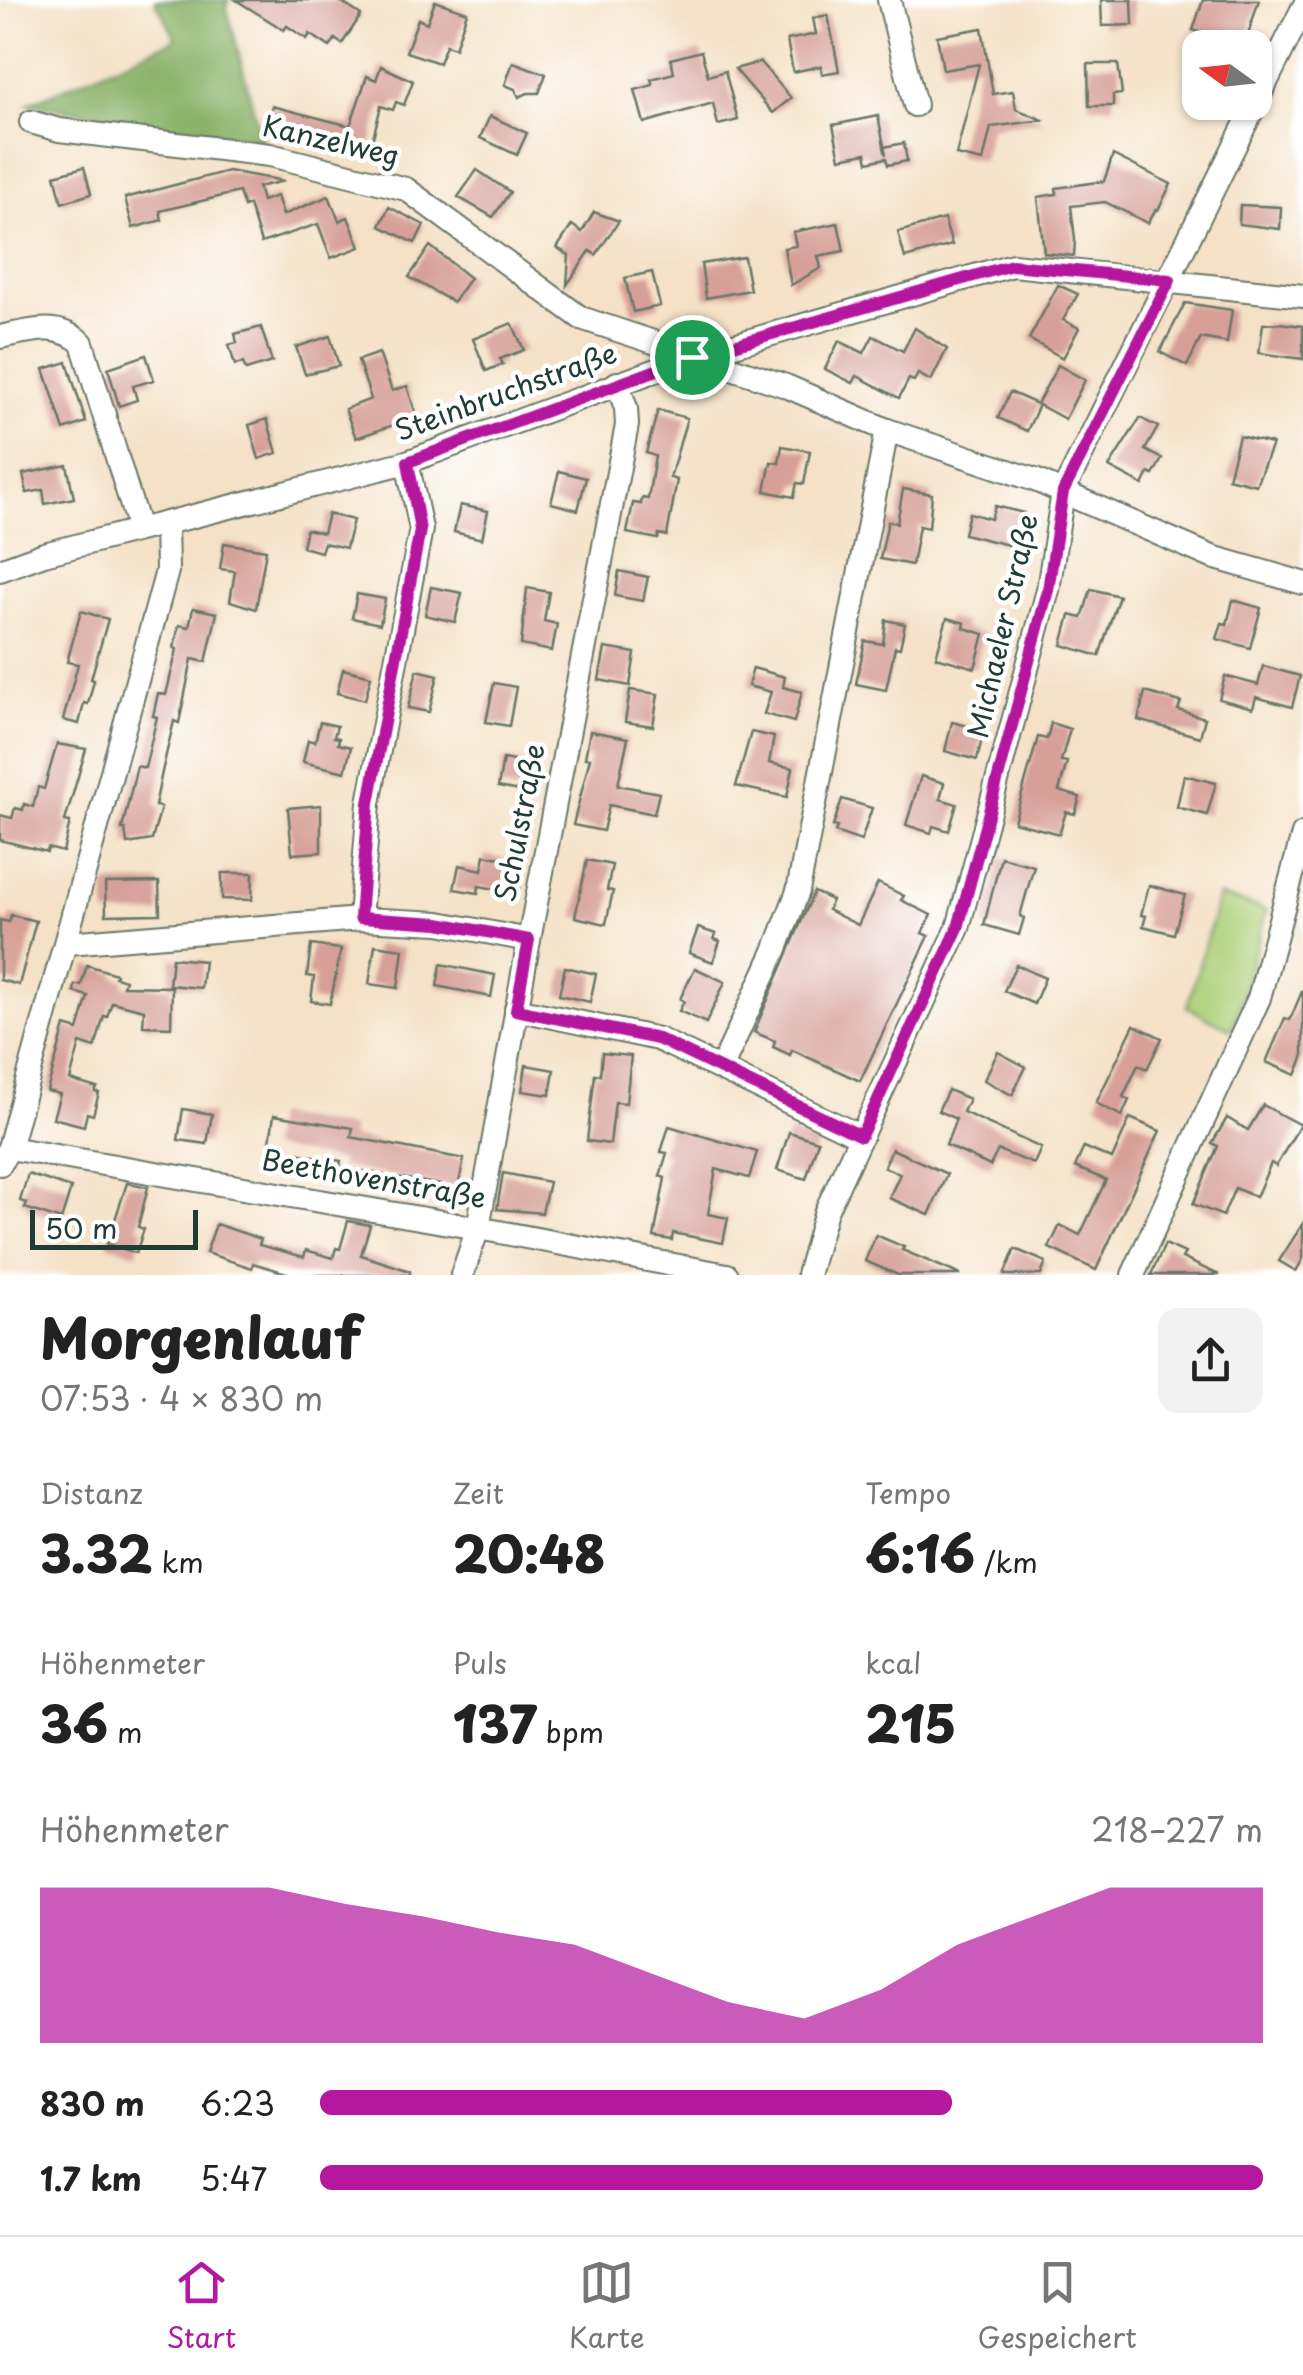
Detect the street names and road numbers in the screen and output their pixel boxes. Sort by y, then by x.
street label: Kanzelweg [259,103,404,176]
street label: Steinbruchstraße [389,330,622,451]
street label: Michaeler Straße [955,509,1048,742]
street label: Schulstraße [482,740,555,906]
street label: Beethovenstraße [259,1137,490,1218]

